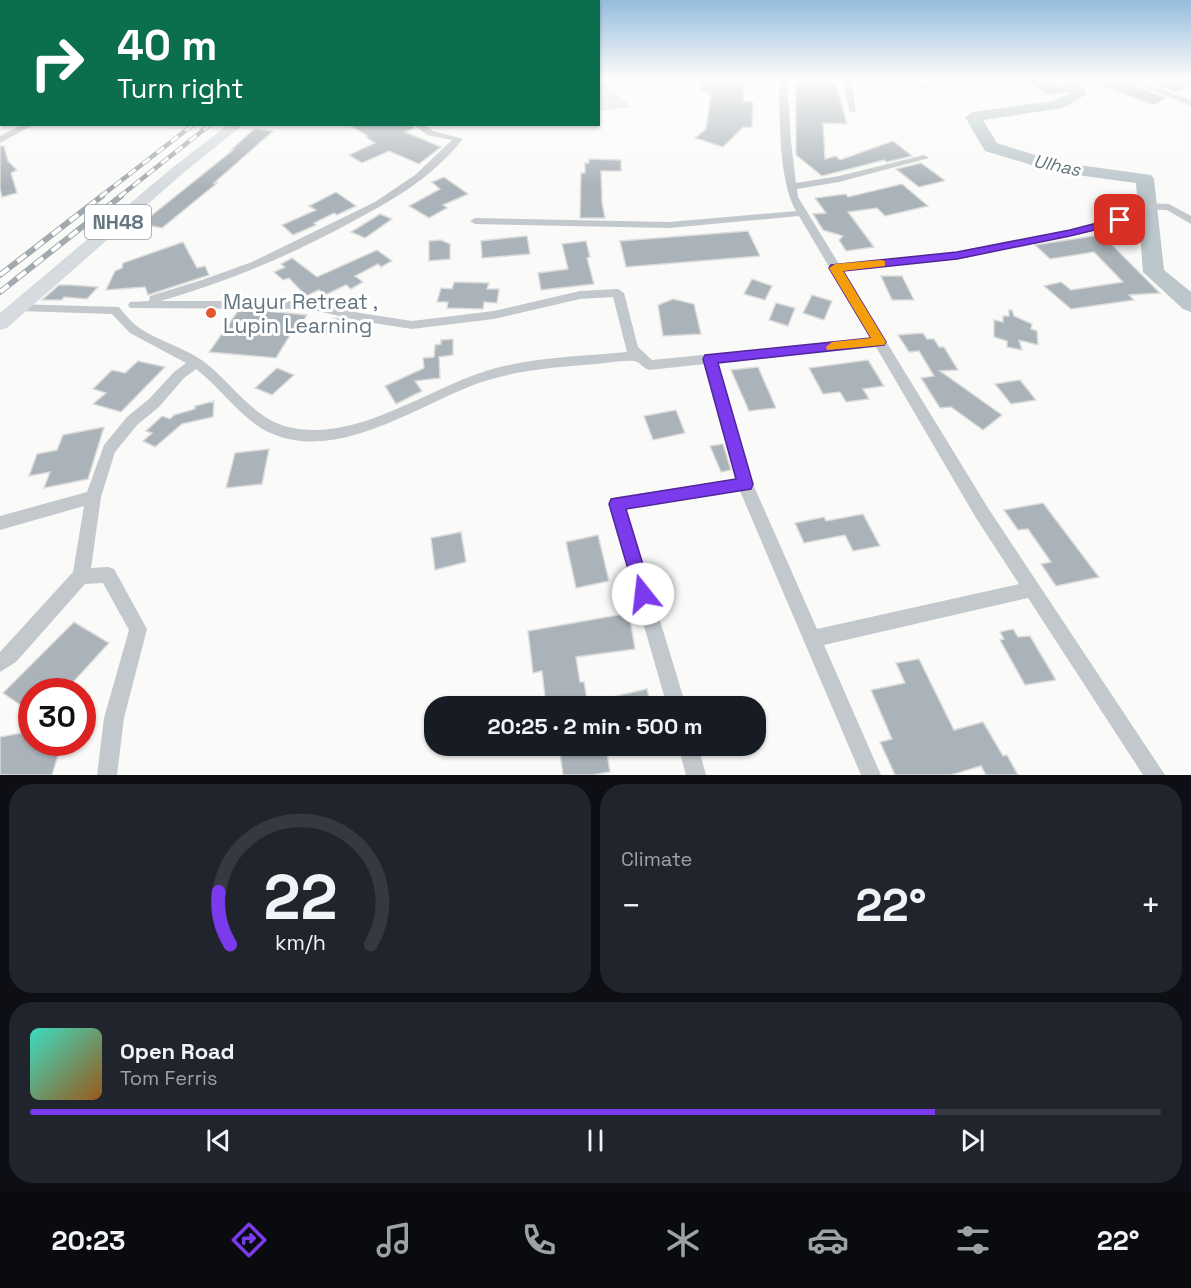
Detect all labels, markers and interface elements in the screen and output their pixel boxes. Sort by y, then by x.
text: 40 m [117,19,217,72]
icon: right [18,24,96,102]
text: Turn right [117,71,244,106]
water label: Ulhas [1032,149,1083,181]
pin [1094,194,1145,245]
icon: arrive [1103,203,1136,236]
road number: NH48 [85,205,151,239]
place label: Mayur Retreat , Lupin Learning [223,288,378,339]
marker: Mayur Retreat , Lupin Learning [204,306,218,320]
position arrow [611,562,675,626]
speed limit sign: 30 [18,678,96,756]
text: 20:25 · 2 min · 500 m [487,712,703,740]
text: Climate [621,846,692,872]
text: 22 [263,858,337,937]
text: 22° [855,877,927,934]
text: − [621,885,641,927]
text: + [1141,885,1161,927]
text: km/h [274,930,326,957]
text: Open Road [120,1037,235,1065]
text: Tom Ferris [120,1065,218,1091]
icon: previous [202,1124,235,1157]
icon: pause [579,1124,612,1157]
icon: next [956,1124,989,1157]
icon: directions [228,1219,270,1261]
icon: music [373,1219,415,1261]
icon: phone [518,1219,560,1261]
icon: climate [662,1219,704,1261]
icon: car [807,1219,849,1261]
icon: filters [952,1219,994,1261]
text: 20:23 [51,1223,125,1258]
text: 22° [1097,1223,1140,1258]

